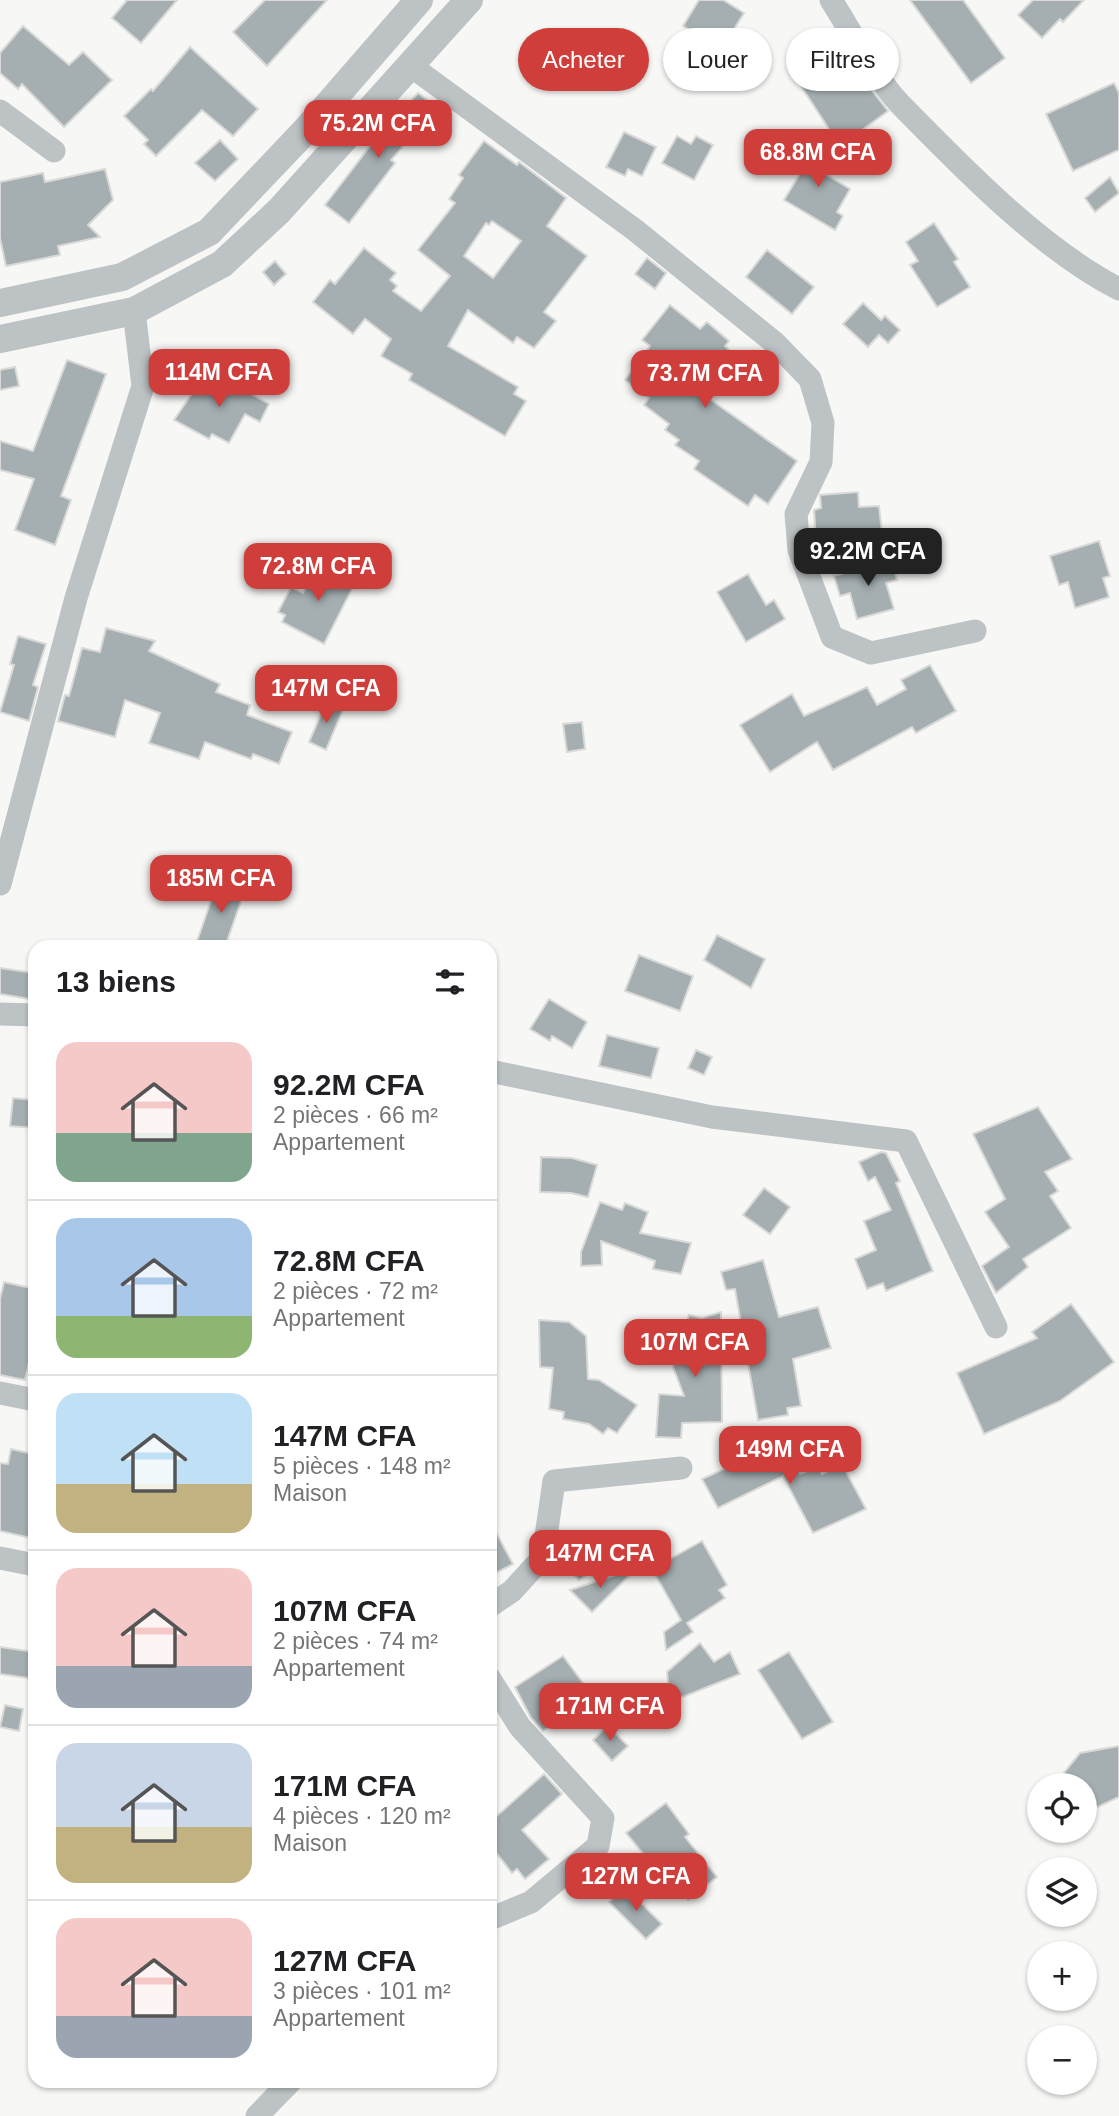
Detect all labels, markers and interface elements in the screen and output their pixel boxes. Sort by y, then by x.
chip: Acheter [518,28,649,91]
chip: Louer [663,28,772,91]
chip: Filtres [786,28,899,91]
pin: 75.2M CFA [298,100,458,160]
text: 75.2M CFA [320,110,436,136]
pin: 68.8M CFA [738,130,898,189]
text: 68.8M CFA [760,139,876,165]
pin: 114M CFA [147,350,291,409]
pin: 73.7M CFA [625,350,785,410]
text: 114M CFA [165,359,273,385]
text: 73.7M CFA [647,360,763,386]
pin: 92.2M CFA [788,528,948,588]
text: 92.2M CFA [810,538,926,564]
pin: 72.8M CFA [238,544,398,603]
text: 72.8M CFA [260,553,376,579]
pin: 147M CFA [254,666,398,725]
text: 147M CFA [271,675,381,701]
pin: 185M CFA [149,856,293,915]
text: 185M CFA [166,865,276,891]
icon: filters [431,963,469,1001]
text: 13 biens [56,965,176,998]
text: 92.2M CFA [273,1068,425,1101]
icon: home [112,1070,196,1154]
text: 2 pièces · 66 m² [273,1102,438,1128]
text: Appartement [273,1129,405,1155]
text: 72.8M CFA [273,1244,425,1277]
icon: home [112,1246,196,1330]
text: 2 pièces · 72 m² [273,1278,438,1304]
text: Appartement [273,1305,405,1331]
pin: 107M CFA [623,1320,767,1379]
text: 107M CFA [640,1329,750,1355]
text: 147M CFA [273,1419,416,1452]
icon: home [112,1421,196,1505]
pin: 149M CFA [718,1426,862,1486]
text: 149M CFA [735,1436,845,1462]
text: 5 pièces · 148 m² [273,1453,451,1479]
text: Maison [273,1480,347,1506]
pin: 147M CFA [528,1530,672,1590]
text: 147M CFA [545,1540,655,1566]
text: 107M CFA [273,1594,416,1627]
icon: home [112,1596,196,1680]
text: 2 pièces · 74 m² [273,1628,438,1654]
text: Appartement [273,1655,405,1681]
pin: 171M CFA [538,1684,682,1743]
text: 171M CFA [555,1693,665,1719]
text: 171M CFA [273,1769,416,1802]
icon: home [112,1771,196,1855]
map controls [1027,1773,1097,2095]
button: locate [1027,1773,1097,1843]
text: 4 pièces · 120 m² [273,1803,451,1829]
text: Maison [273,1830,347,1856]
pin: 127M CFA [564,1854,708,1913]
button: layers [1027,1857,1097,1927]
text: 127M CFA [581,1863,691,1889]
button: + [1027,1941,1097,2011]
text: 127M CFA [273,1944,416,1977]
icon: home [112,1946,196,2030]
text: 3 pièces · 101 m² [273,1978,451,2004]
text: Appartement [273,2005,405,2031]
button: − [1027,2025,1097,2095]

